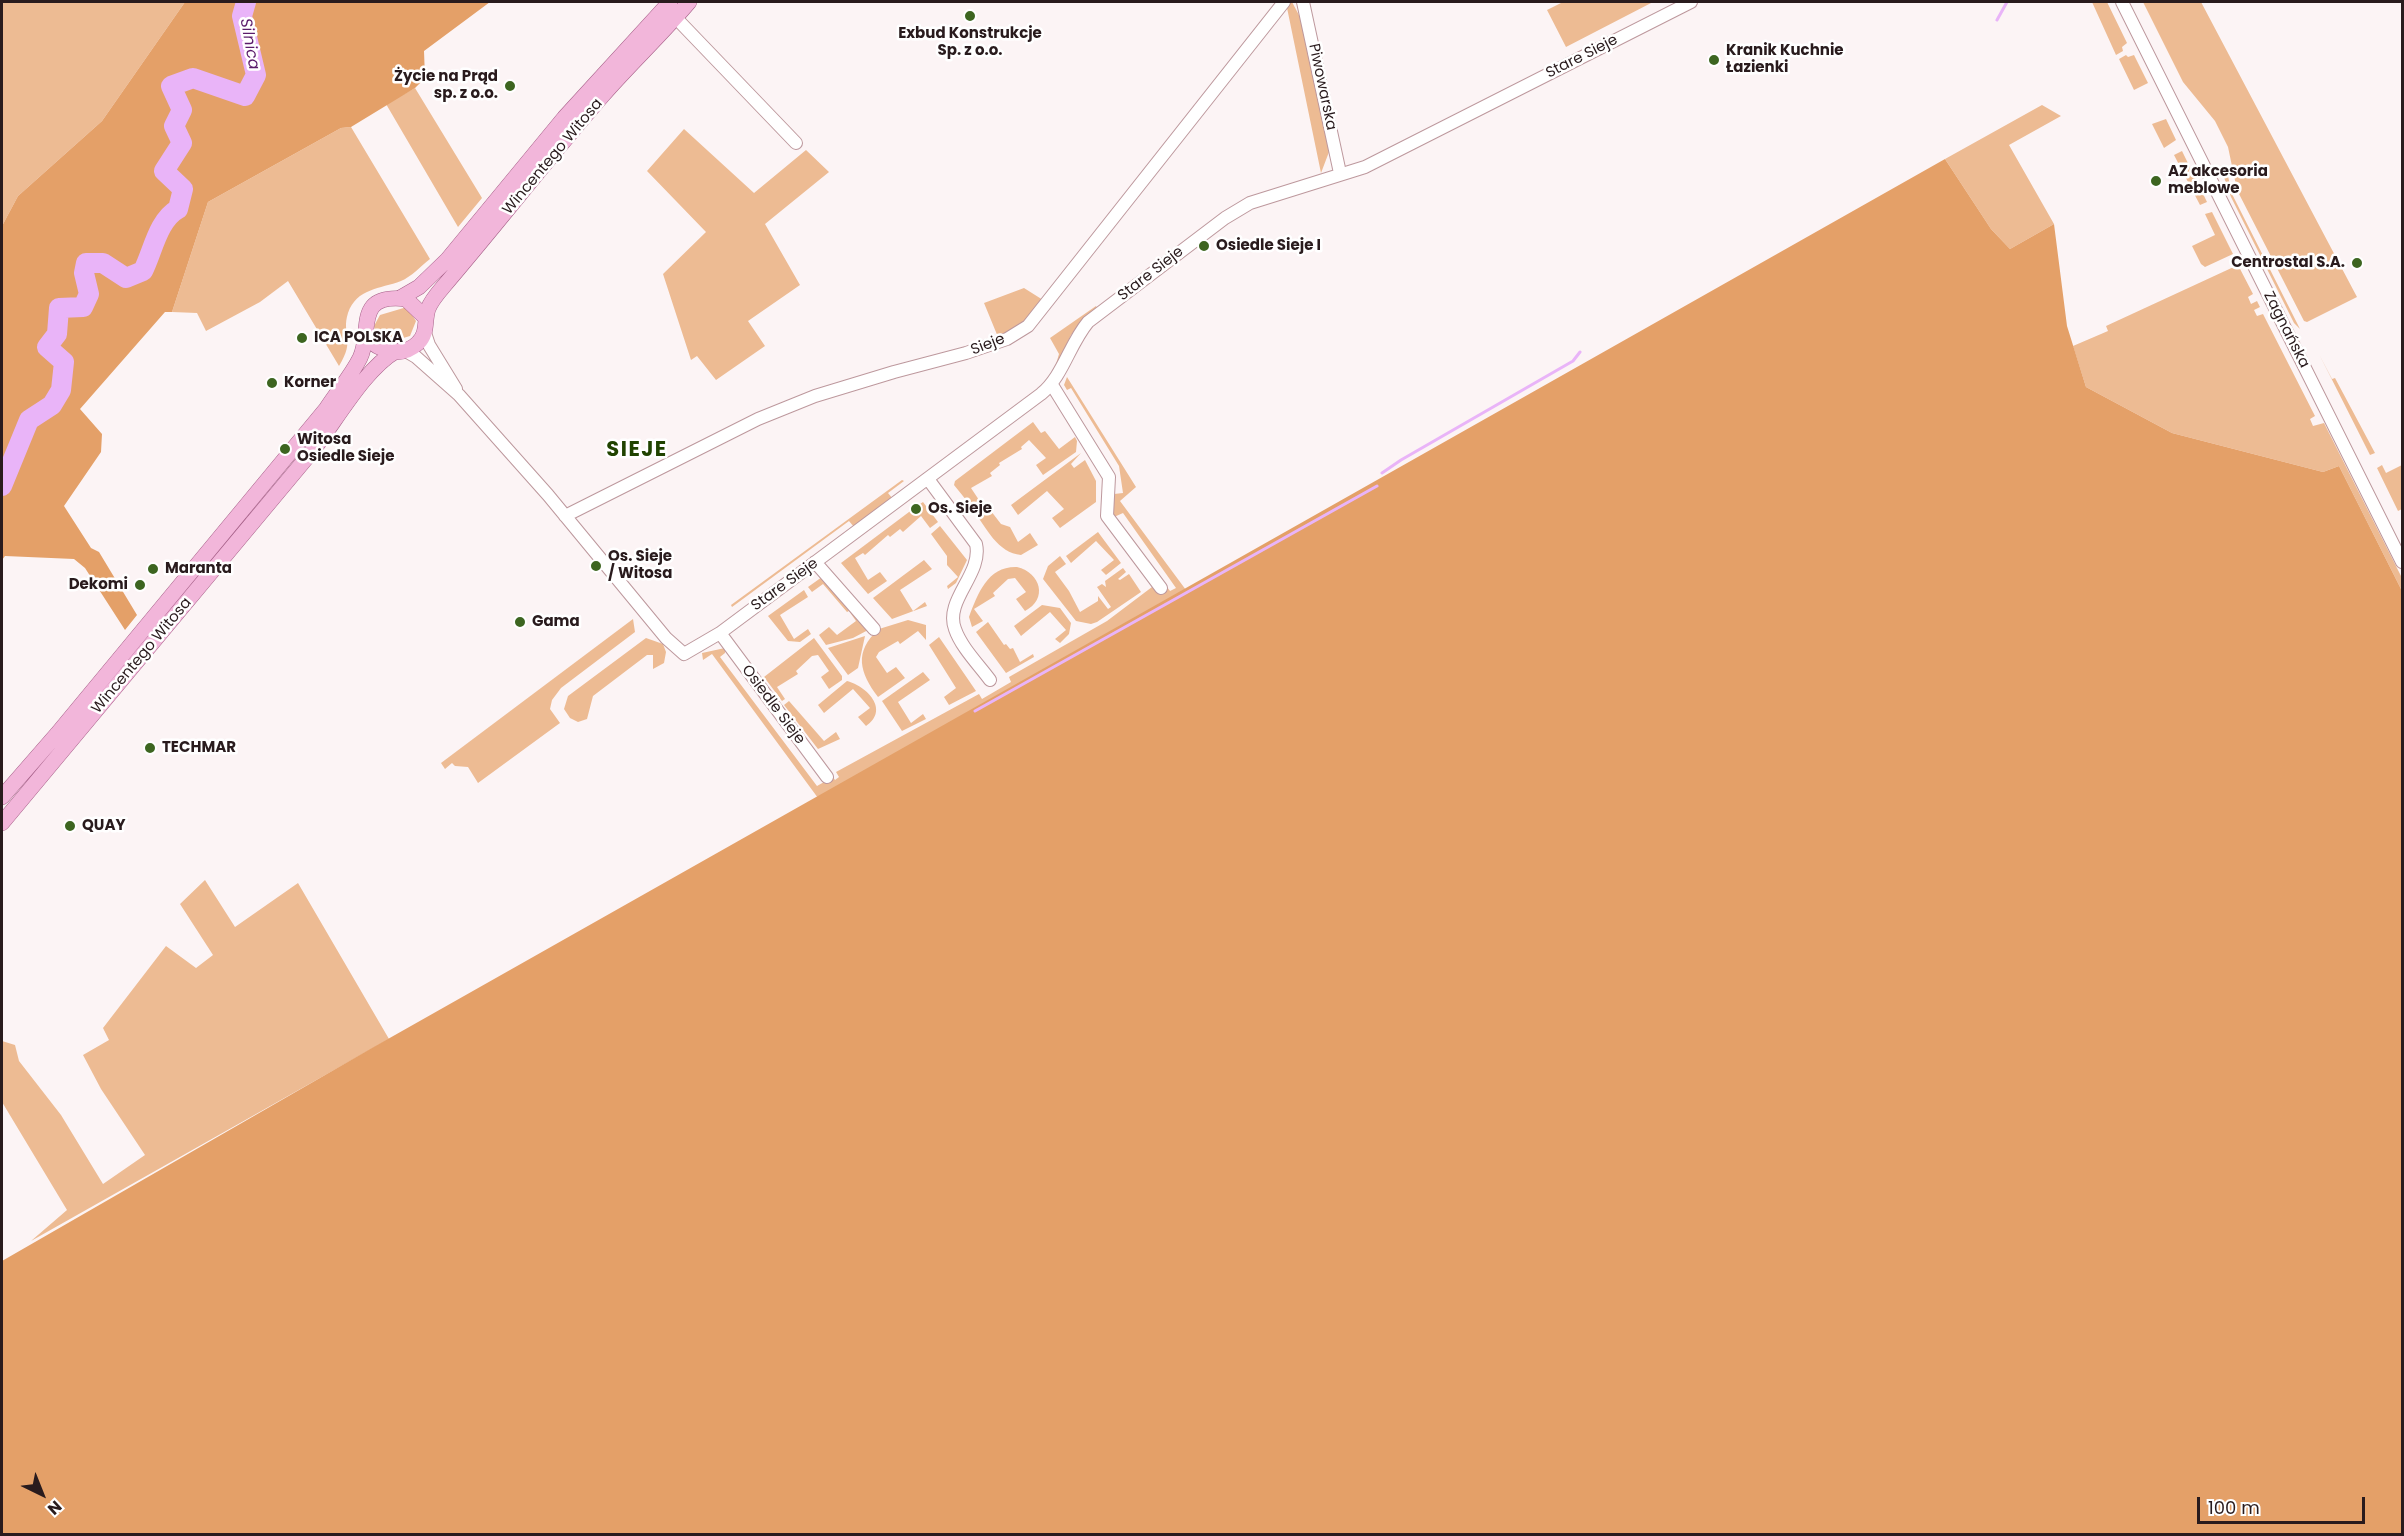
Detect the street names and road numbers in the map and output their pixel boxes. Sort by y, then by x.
street label: Stare Sieje [1543,31,1621,83]
street label: Piwowarska [1304,42,1340,132]
street label: Wincentego Witosa [499,95,607,219]
street label: Stare Sieje [1115,243,1187,305]
street label: Zagnańska [2259,289,2313,371]
street label: Sieje [969,330,1007,360]
street label: Stare Sieje [748,555,822,615]
street label: Wincentego Witosa [88,594,196,718]
street label: Osiedle Sieje [737,662,809,748]

